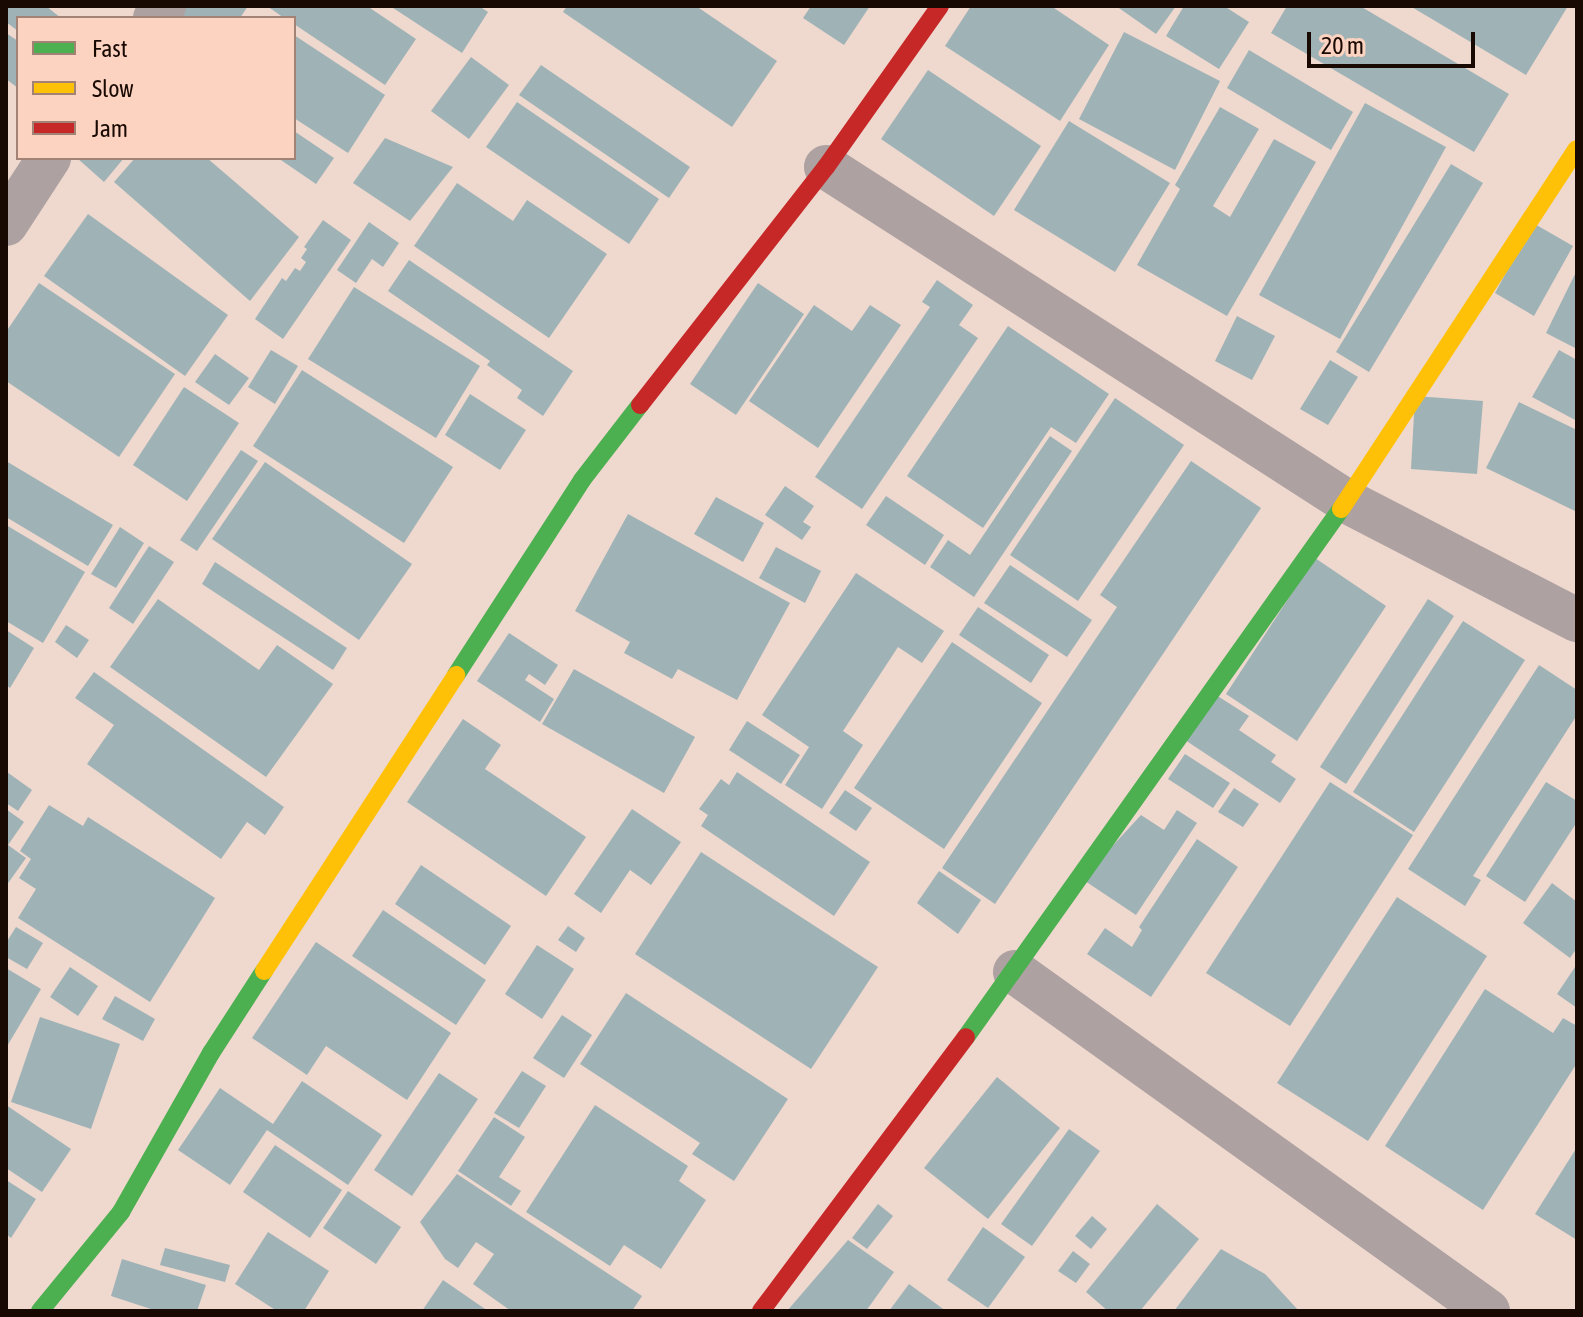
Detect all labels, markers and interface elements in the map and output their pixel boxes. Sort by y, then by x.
legend [16,16,296,160]
scale bar [1311,16,1479,66]
text: 20 m [1321,32,1364,59]
text: Fast [92,35,128,62]
text: Slow [92,75,134,102]
text: Jam [92,115,128,142]

